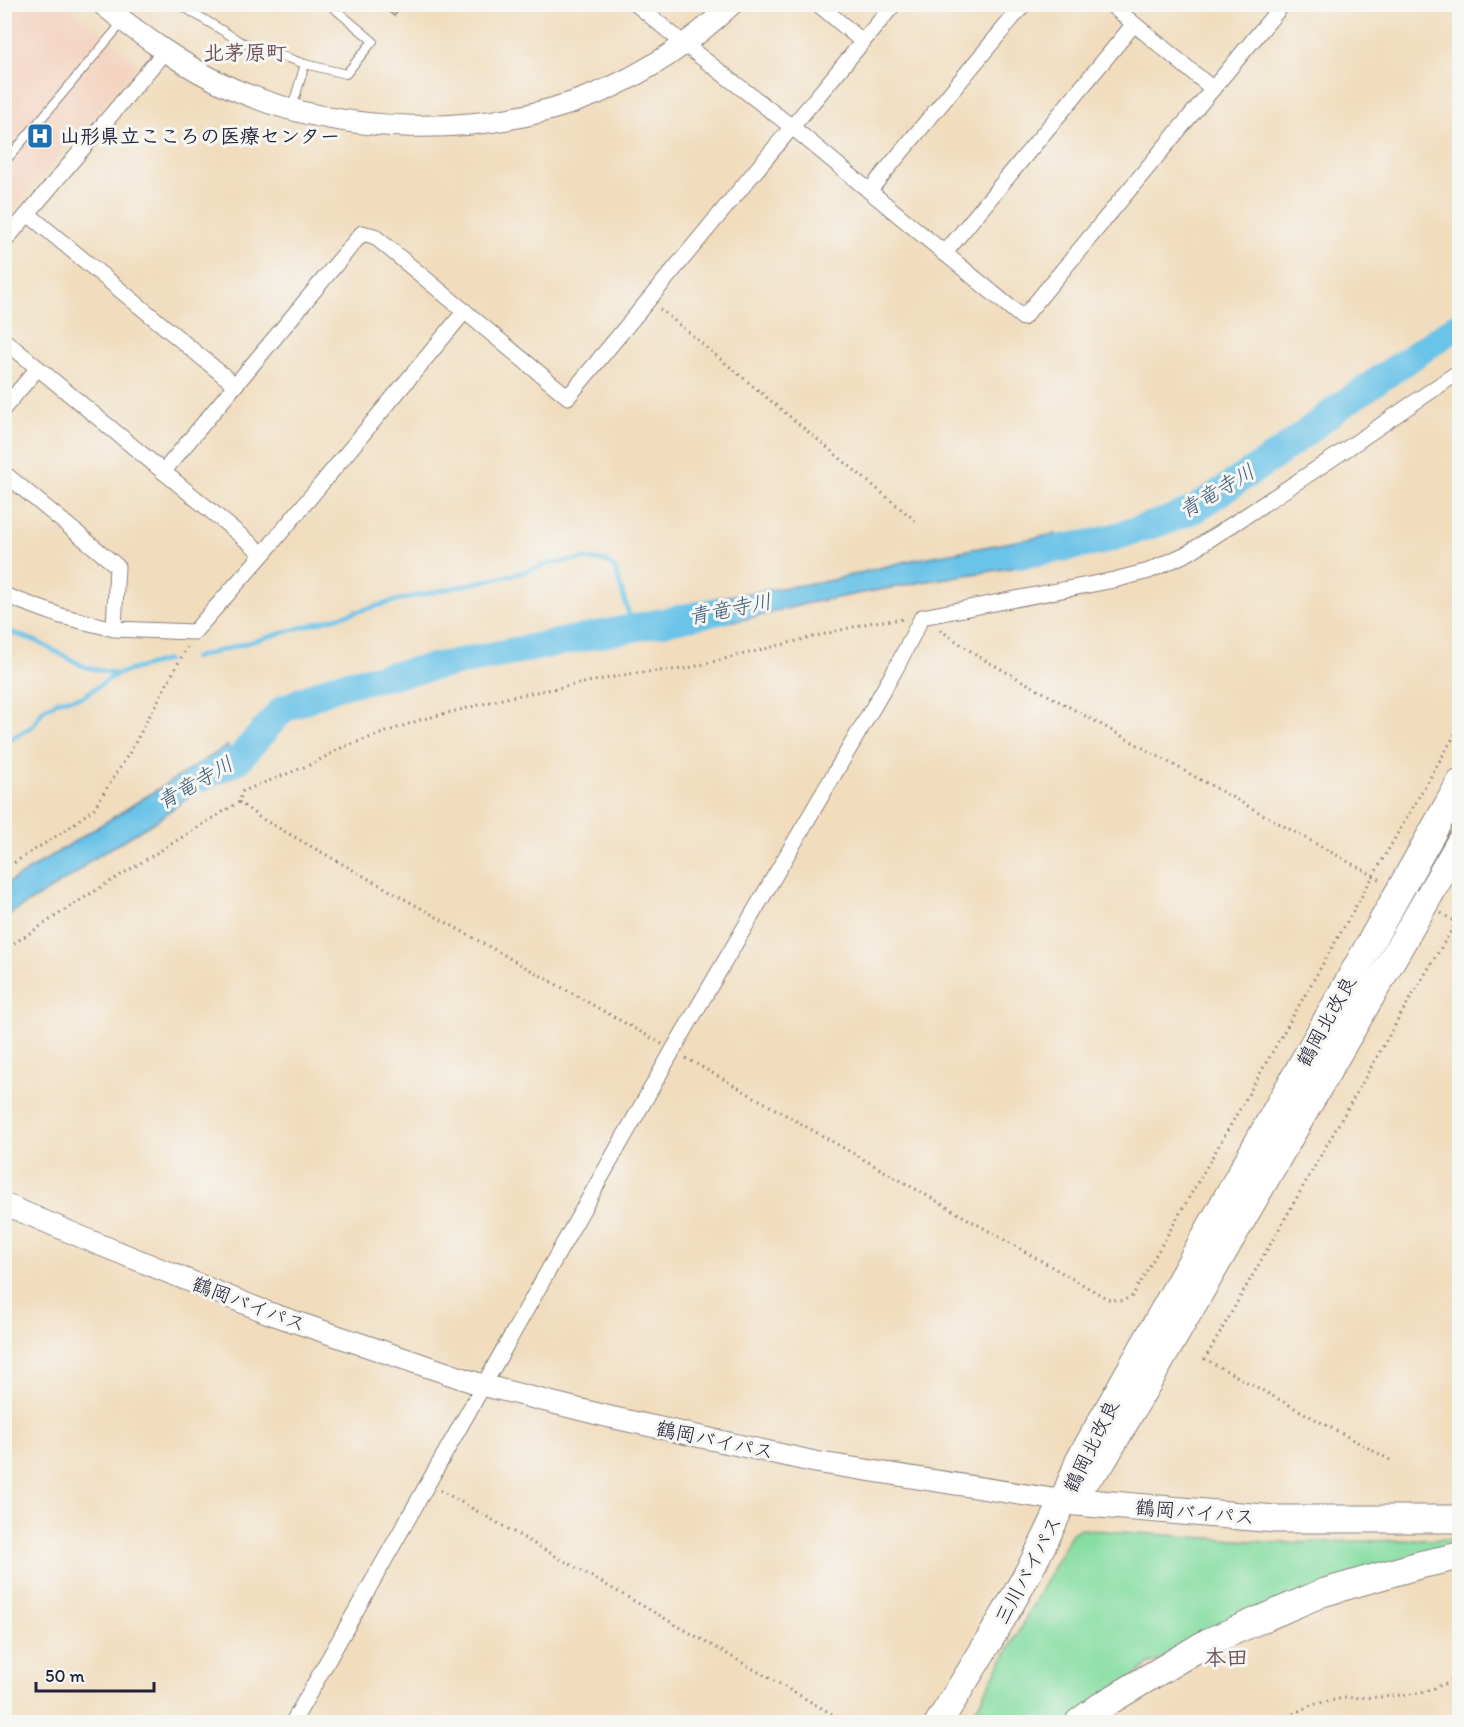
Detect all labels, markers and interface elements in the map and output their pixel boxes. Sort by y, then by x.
district label: 北茅原町 [203,40,287,65]
hospital icon: 山形県立こころの医療センター [25,121,55,151]
place label: 山形県立こころの医療センター [60,124,340,148]
water label: 青竜寺川 [1174,458,1259,523]
water label: 青竜寺川 [686,588,774,629]
water label: 青竜寺川 [152,751,237,814]
street label: 鶴岡北改良 [1291,971,1361,1071]
street label: 鶴岡バイパス [189,1271,309,1337]
street label: 鶴岡北改良 [1058,1396,1124,1496]
street label: 鶴岡バイパス [654,1416,776,1464]
street label: 鶴岡バイパス [1134,1495,1256,1529]
street label: 三川バイパス [989,1512,1067,1628]
district label: 本田 [1204,1644,1248,1671]
scale bar [36,1655,154,1693]
text: 50 m [45,1665,85,1687]

